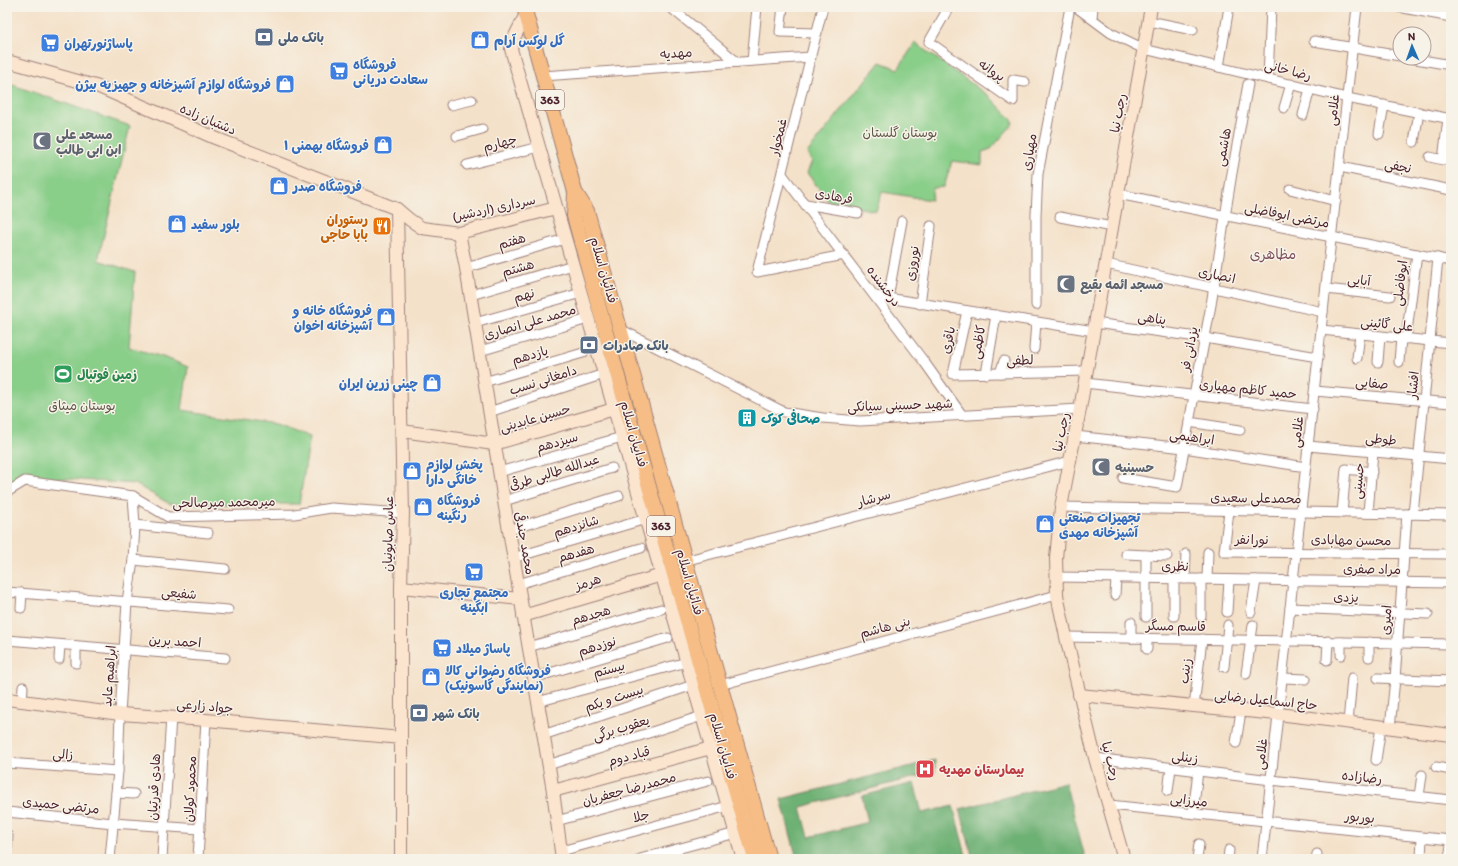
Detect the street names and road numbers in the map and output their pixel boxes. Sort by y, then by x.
street label: مهدیه [659,44,693,63]
street label: پروانه [975,56,1008,86]
street label: رضا خانی [1263,57,1313,85]
road number: 363 [536,90,564,110]
street label: رجب نیا [1107,92,1130,134]
street label: غلامی [1324,93,1344,127]
street label: دشتبان زاده [177,100,239,139]
street label: غمخوار [766,117,791,158]
street label: هاشمی [1212,126,1236,168]
street label: چهارم [482,132,519,157]
street label: مهیاری [1018,132,1041,172]
street label: نجفی [1383,156,1413,178]
street label: فرهادی [814,185,854,207]
street label: سرداری (اردشیر) [451,192,537,225]
street label: مرتضی ابوفاضلی [1243,199,1331,233]
street label: هفتم [497,230,528,255]
street label: فدائیان اسلام [584,235,621,306]
street label: نوروزی [902,244,923,282]
street label: هشتم [500,256,537,283]
street label: ابوفاضلی [1390,259,1412,307]
street label: درخشنده [863,263,904,310]
street label: انصاری [1197,264,1237,287]
street label: آبایی [1346,271,1372,291]
street label: نهم [512,285,537,308]
street label: محمد علی انصاری [482,302,578,344]
street label: پناهی [1137,309,1167,329]
street label: علی گائینی [1360,314,1414,336]
street label: کاظمی [968,323,990,361]
street label: باقری [938,325,959,355]
street label: یزدانی فر [1177,325,1203,374]
street label: یازدهم [510,343,551,370]
street label: لطفی [1006,352,1034,370]
street label: دامغانی نسب [507,362,579,400]
street label: افشار [1404,370,1423,401]
street label: صفایی [1355,374,1389,394]
street label: حمید کاظم مهیاری [1198,376,1298,405]
street label: شهید حسینی سیانکی [847,396,953,416]
street label: فداییان اسلام [614,399,651,470]
street label: حسین عابدینی [498,401,573,437]
street label: رجب نیا [1050,411,1073,453]
street label: غلامی [1288,415,1308,449]
street label: ابراهیمی [1168,426,1215,450]
street label: سیزدهم [534,429,581,458]
street label: طوطی [1364,430,1397,450]
street label: عبدالله طالبی طرقی [507,450,601,495]
street label: حسینی [1349,462,1369,500]
street label: سرشار [855,486,893,511]
street label: محمدعلی سعیدی [1210,490,1302,508]
street label: میرمحمد میرصالحی [172,494,276,512]
street label: عباس صابونیان [380,496,397,572]
street label: محمد جندقی [511,510,539,576]
street label: شانزدهم [551,512,601,543]
road number: 363 [647,516,675,536]
street label: نورانفر [1234,532,1269,548]
street label: محسن مهابادی [1311,532,1391,549]
street label: هفدهم [556,541,597,568]
street label: فدائیان اسلام [670,547,707,618]
street label: نظری [1161,558,1189,574]
street label: مراد صفری [1343,561,1401,577]
street label: هرمز [572,571,603,593]
street label: شفیعی [160,584,197,604]
street label: یزدی [1333,589,1359,606]
street label: هجدهم [570,602,613,631]
street label: امیری [1377,605,1396,636]
street label: بنی هاشم [858,613,913,644]
street label: قاسم مسگر [1145,618,1206,637]
street label: احمد برین [148,632,202,651]
street label: نوزدهم [576,633,619,662]
street label: ابراهیم عابد [99,645,122,708]
street label: زینب [1176,657,1195,685]
street label: بیستم [591,658,627,683]
street label: بیست و یکم [583,681,646,717]
street label: حاج اسماعیل رضایی [1213,687,1318,715]
street label: جواد زارعی [176,696,234,718]
street label: فداییان اسلام [703,711,740,782]
street label: یعقوب برگی [591,712,652,746]
street label: غلامی [1252,737,1272,771]
street label: رجب نیا [1098,740,1123,782]
street label: قباد دوم [606,743,653,772]
street label: زالی [52,746,74,764]
street label: زینلی [1171,748,1199,768]
street label: هادی قدرتیان [145,753,164,821]
street label: محمود کولان [181,755,200,823]
street label: رضازاده [1341,767,1383,788]
street label: محمدرضا جعفریان [580,769,678,810]
street label: میرزایی [1169,791,1209,811]
street label: مرتضی حمیدی [22,793,100,818]
street label: جلا [631,807,651,826]
street label: بوربور [1343,808,1375,827]

